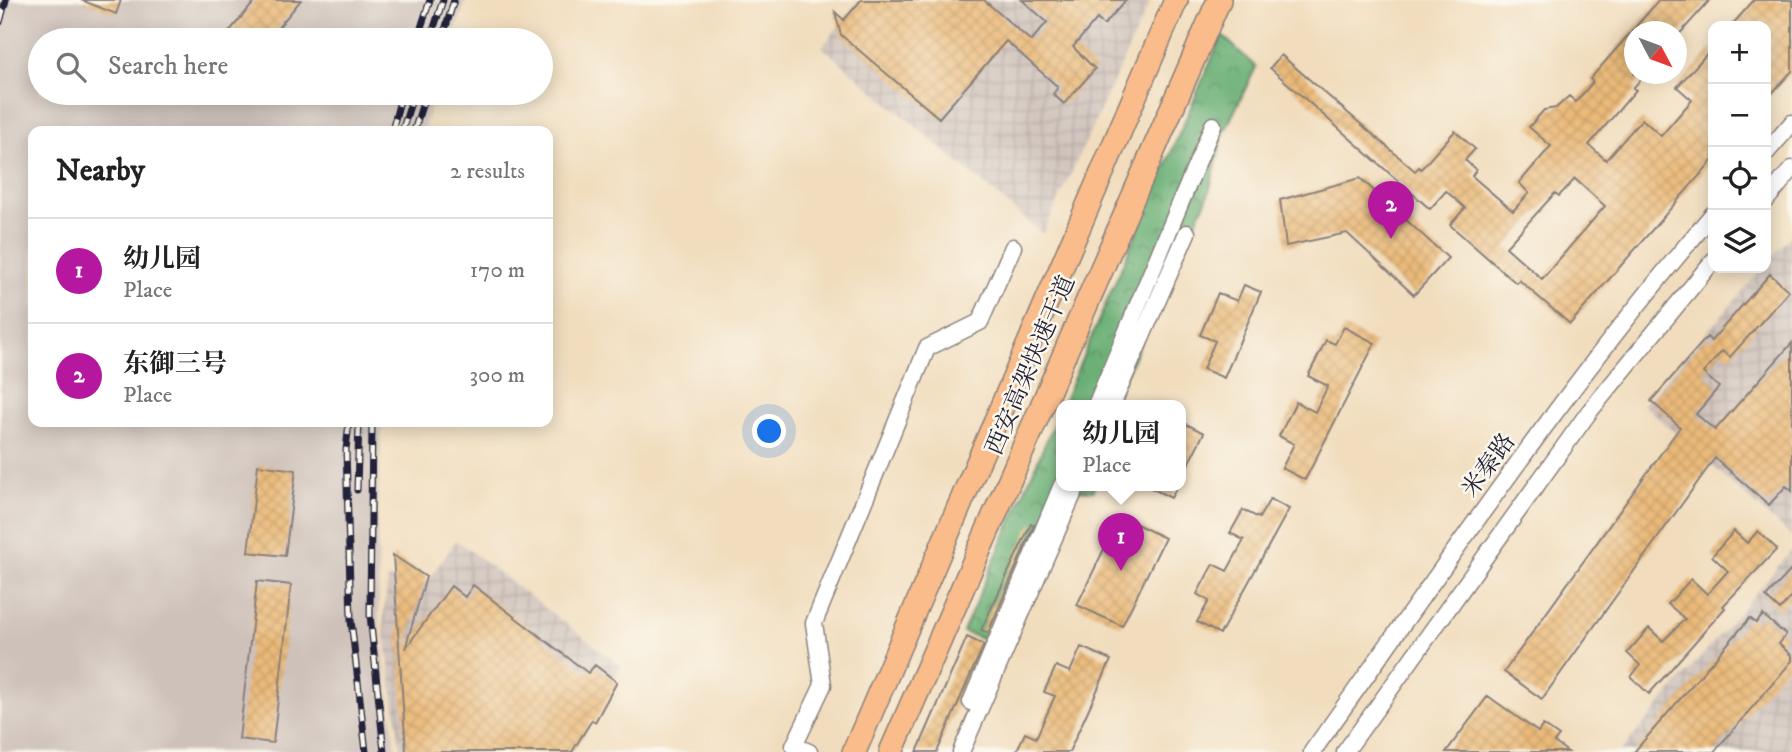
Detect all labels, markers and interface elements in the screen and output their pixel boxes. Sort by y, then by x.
north arrow [1624,21,1687,84]
map controls [1708,21,1771,273]
button: + [1708,21,1771,84]
search box [28,28,553,105]
icon: search [52,48,90,86]
text: Search here [108,50,228,83]
button: − [1708,84,1771,147]
button: locate [1708,147,1771,210]
text: Nearby [56,153,145,190]
text: 2 results [450,157,525,186]
pin: 2 [1368,181,1414,239]
button: layers [1708,210,1771,273]
text: 幼儿园 [123,243,201,276]
text: 1 [75,256,83,285]
text: 170 m [470,256,525,285]
street label: 西安高架快速干道 [980,271,1082,460]
text: Place [123,276,172,305]
text: 东御三号 [123,348,227,381]
text: 2 [73,361,85,390]
text: 300 m [469,361,525,390]
text: Place [123,381,172,410]
popup [1056,400,1186,491]
your location [752,414,786,448]
text: 幼儿园 [1082,418,1160,451]
street label: 米秦路 [1456,428,1522,504]
text: Place [1082,451,1131,480]
pin: 1 [1098,513,1144,571]

